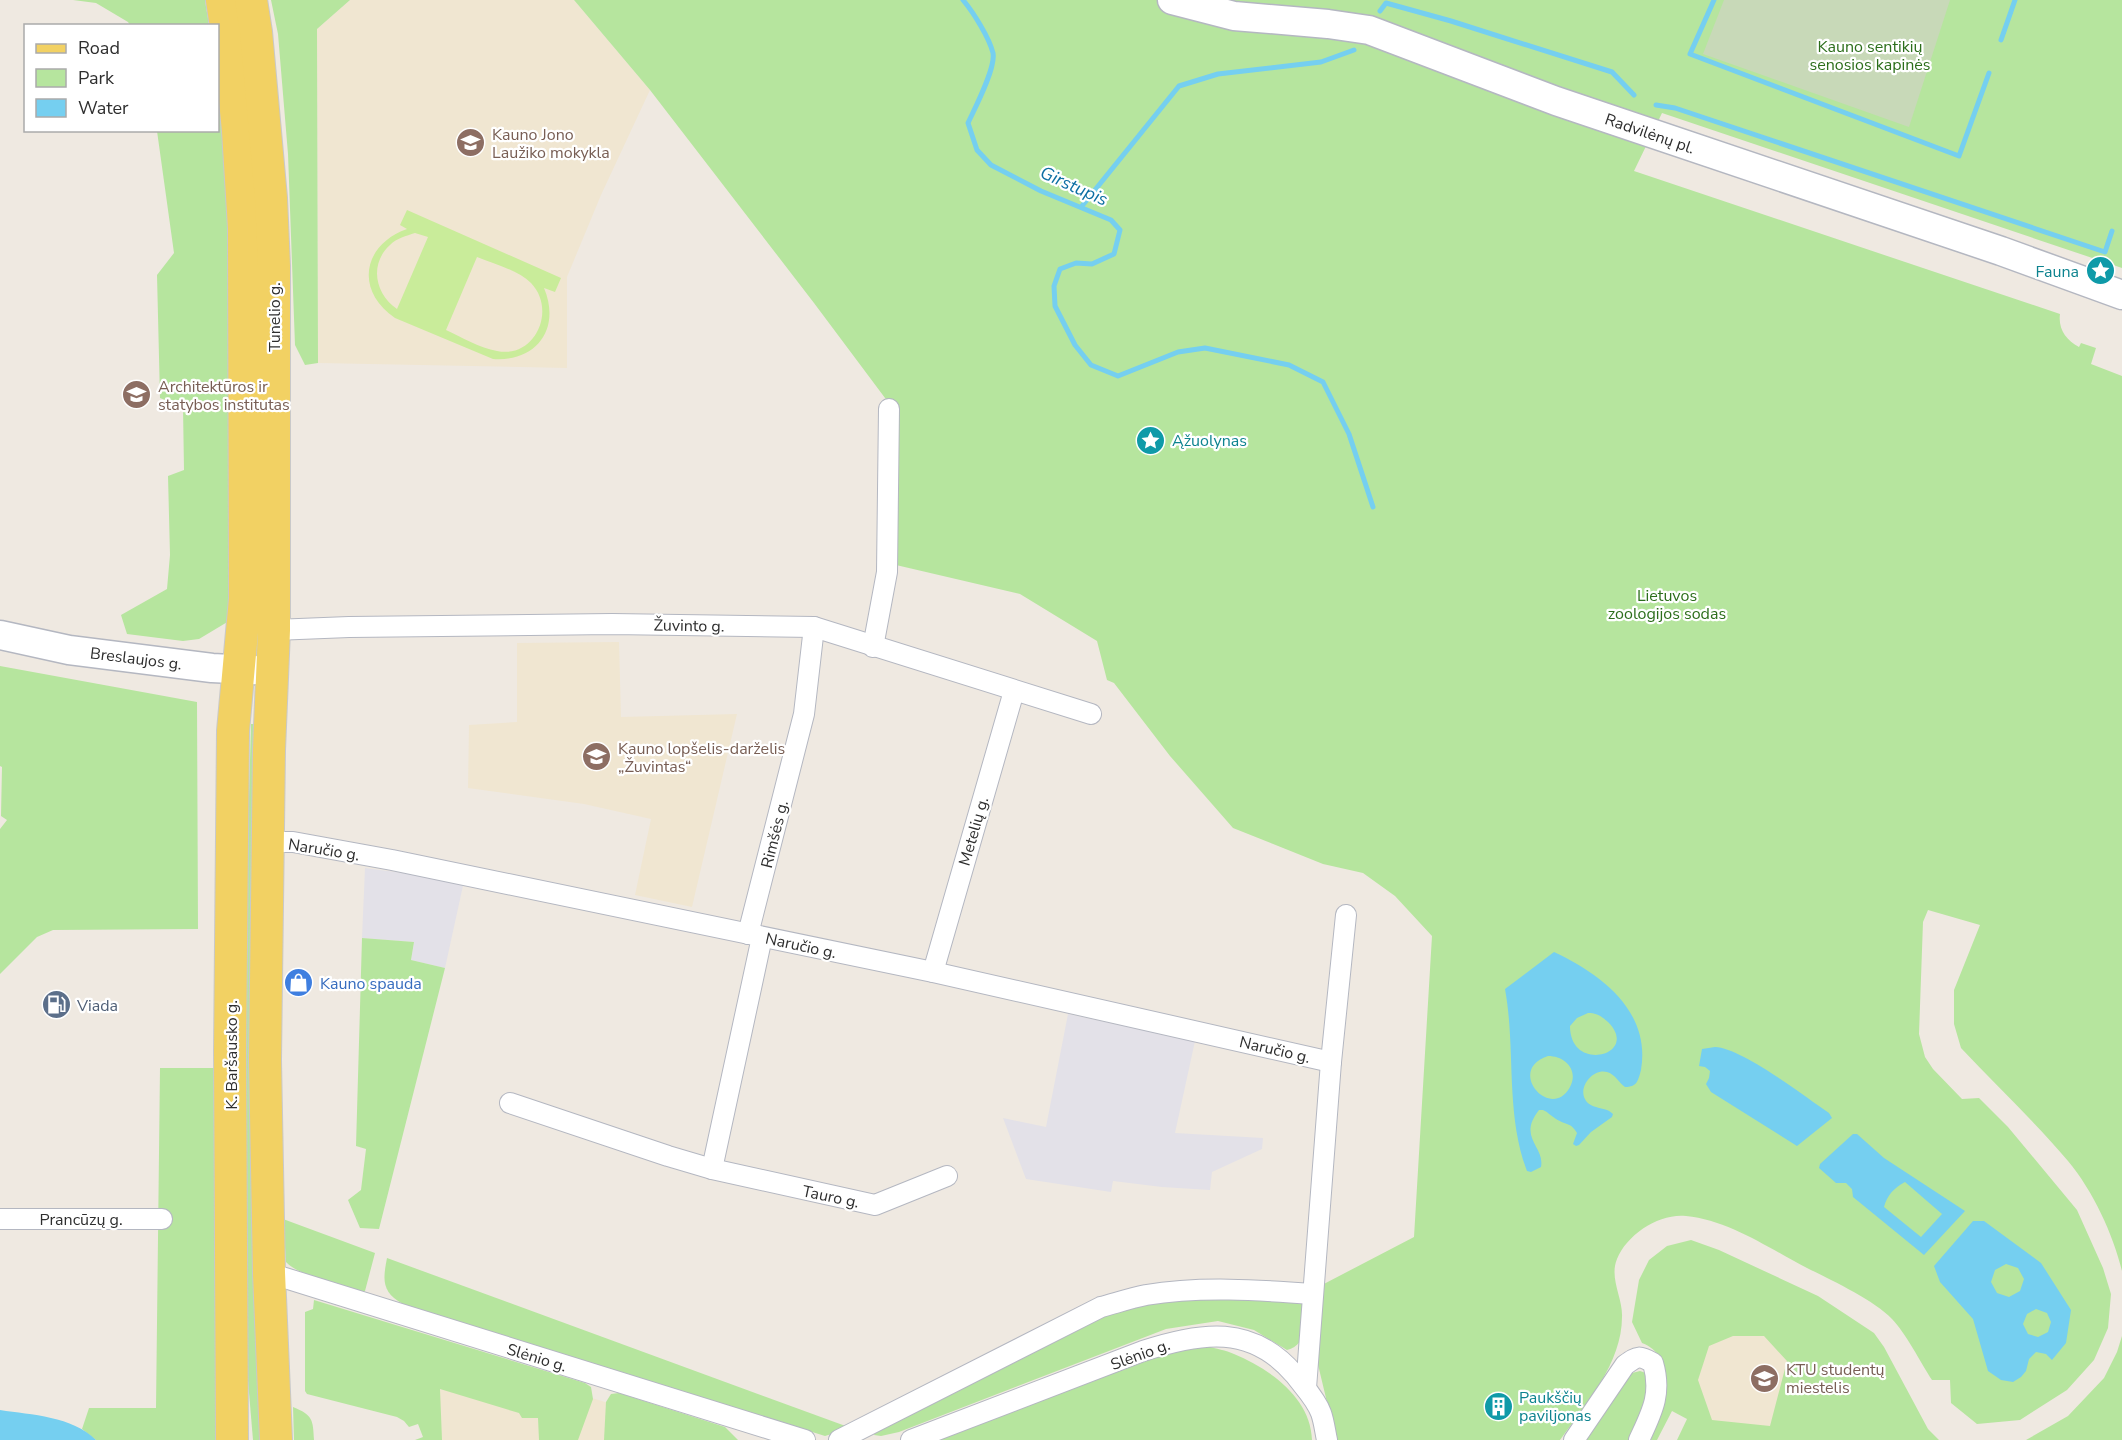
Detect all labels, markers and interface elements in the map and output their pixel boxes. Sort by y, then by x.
legend [24,24,219,132]
text: Road [78,36,120,60]
park label: Kauno sentikių senosios kapinės [1809,36,1931,76]
text: Park [78,66,115,90]
text: Water [78,96,129,120]
street label: Radvilėnų pl. [1602,108,1698,160]
place label: Kauno Jono Laužiko mokykla [492,124,610,164]
school or university icon: Kauno Jono Laužiko mokykla [455,127,487,159]
water label: Girstupis [1036,160,1112,212]
place icon: Fauna [2084,255,2116,287]
place label: Fauna [2036,261,2079,283]
street label: Tunelio g. [264,282,286,352]
place label: Architektūros ir statybos institutas [158,376,290,416]
school or university icon: Architektūros ir statybos institutas [121,379,153,411]
place icon: Ąžuolynas [1135,424,1167,456]
place label: Ąžuolynas [1172,430,1247,452]
park label: Lietuvos zoologijos sodas [1608,585,1726,625]
street label: Žuvinto g. [653,614,725,638]
street label: Breslaujos g. [89,642,183,676]
place label: Kauno lopšelis-darželis „Žuvintas“ [618,738,785,778]
school or university icon: Kauno lopšelis-darželis „Žuvintas“ [581,741,613,773]
street label: Metelių g. [954,794,994,868]
street label: Rimšės g. [756,798,794,870]
street label: Naručio g. [286,833,361,866]
street label: Naručio g. [763,928,838,964]
shop icon: Kauno spauda [283,967,315,999]
place label: Kauno spauda [320,973,422,995]
fuel station icon: Viada [40,989,72,1021]
place label: Viada [76,995,118,1017]
street label: K. Baršausko g. [221,1000,243,1110]
street label: Naručio g. [1237,1031,1312,1069]
street label: Tauro g. [800,1180,861,1214]
street label: Prancūzų g. [39,1209,123,1231]
street label: Slėnio g. [1108,1334,1173,1376]
street label: Slėnio g. [504,1338,569,1378]
place label: KTU studentų miestelis [1786,1359,1885,1399]
school or university icon: KTU studentų miestelis [1749,1362,1781,1394]
place label: Paukščių paviljonas [1519,1387,1591,1427]
building icon: Paukščių paviljonas [1482,1390,1514,1422]

